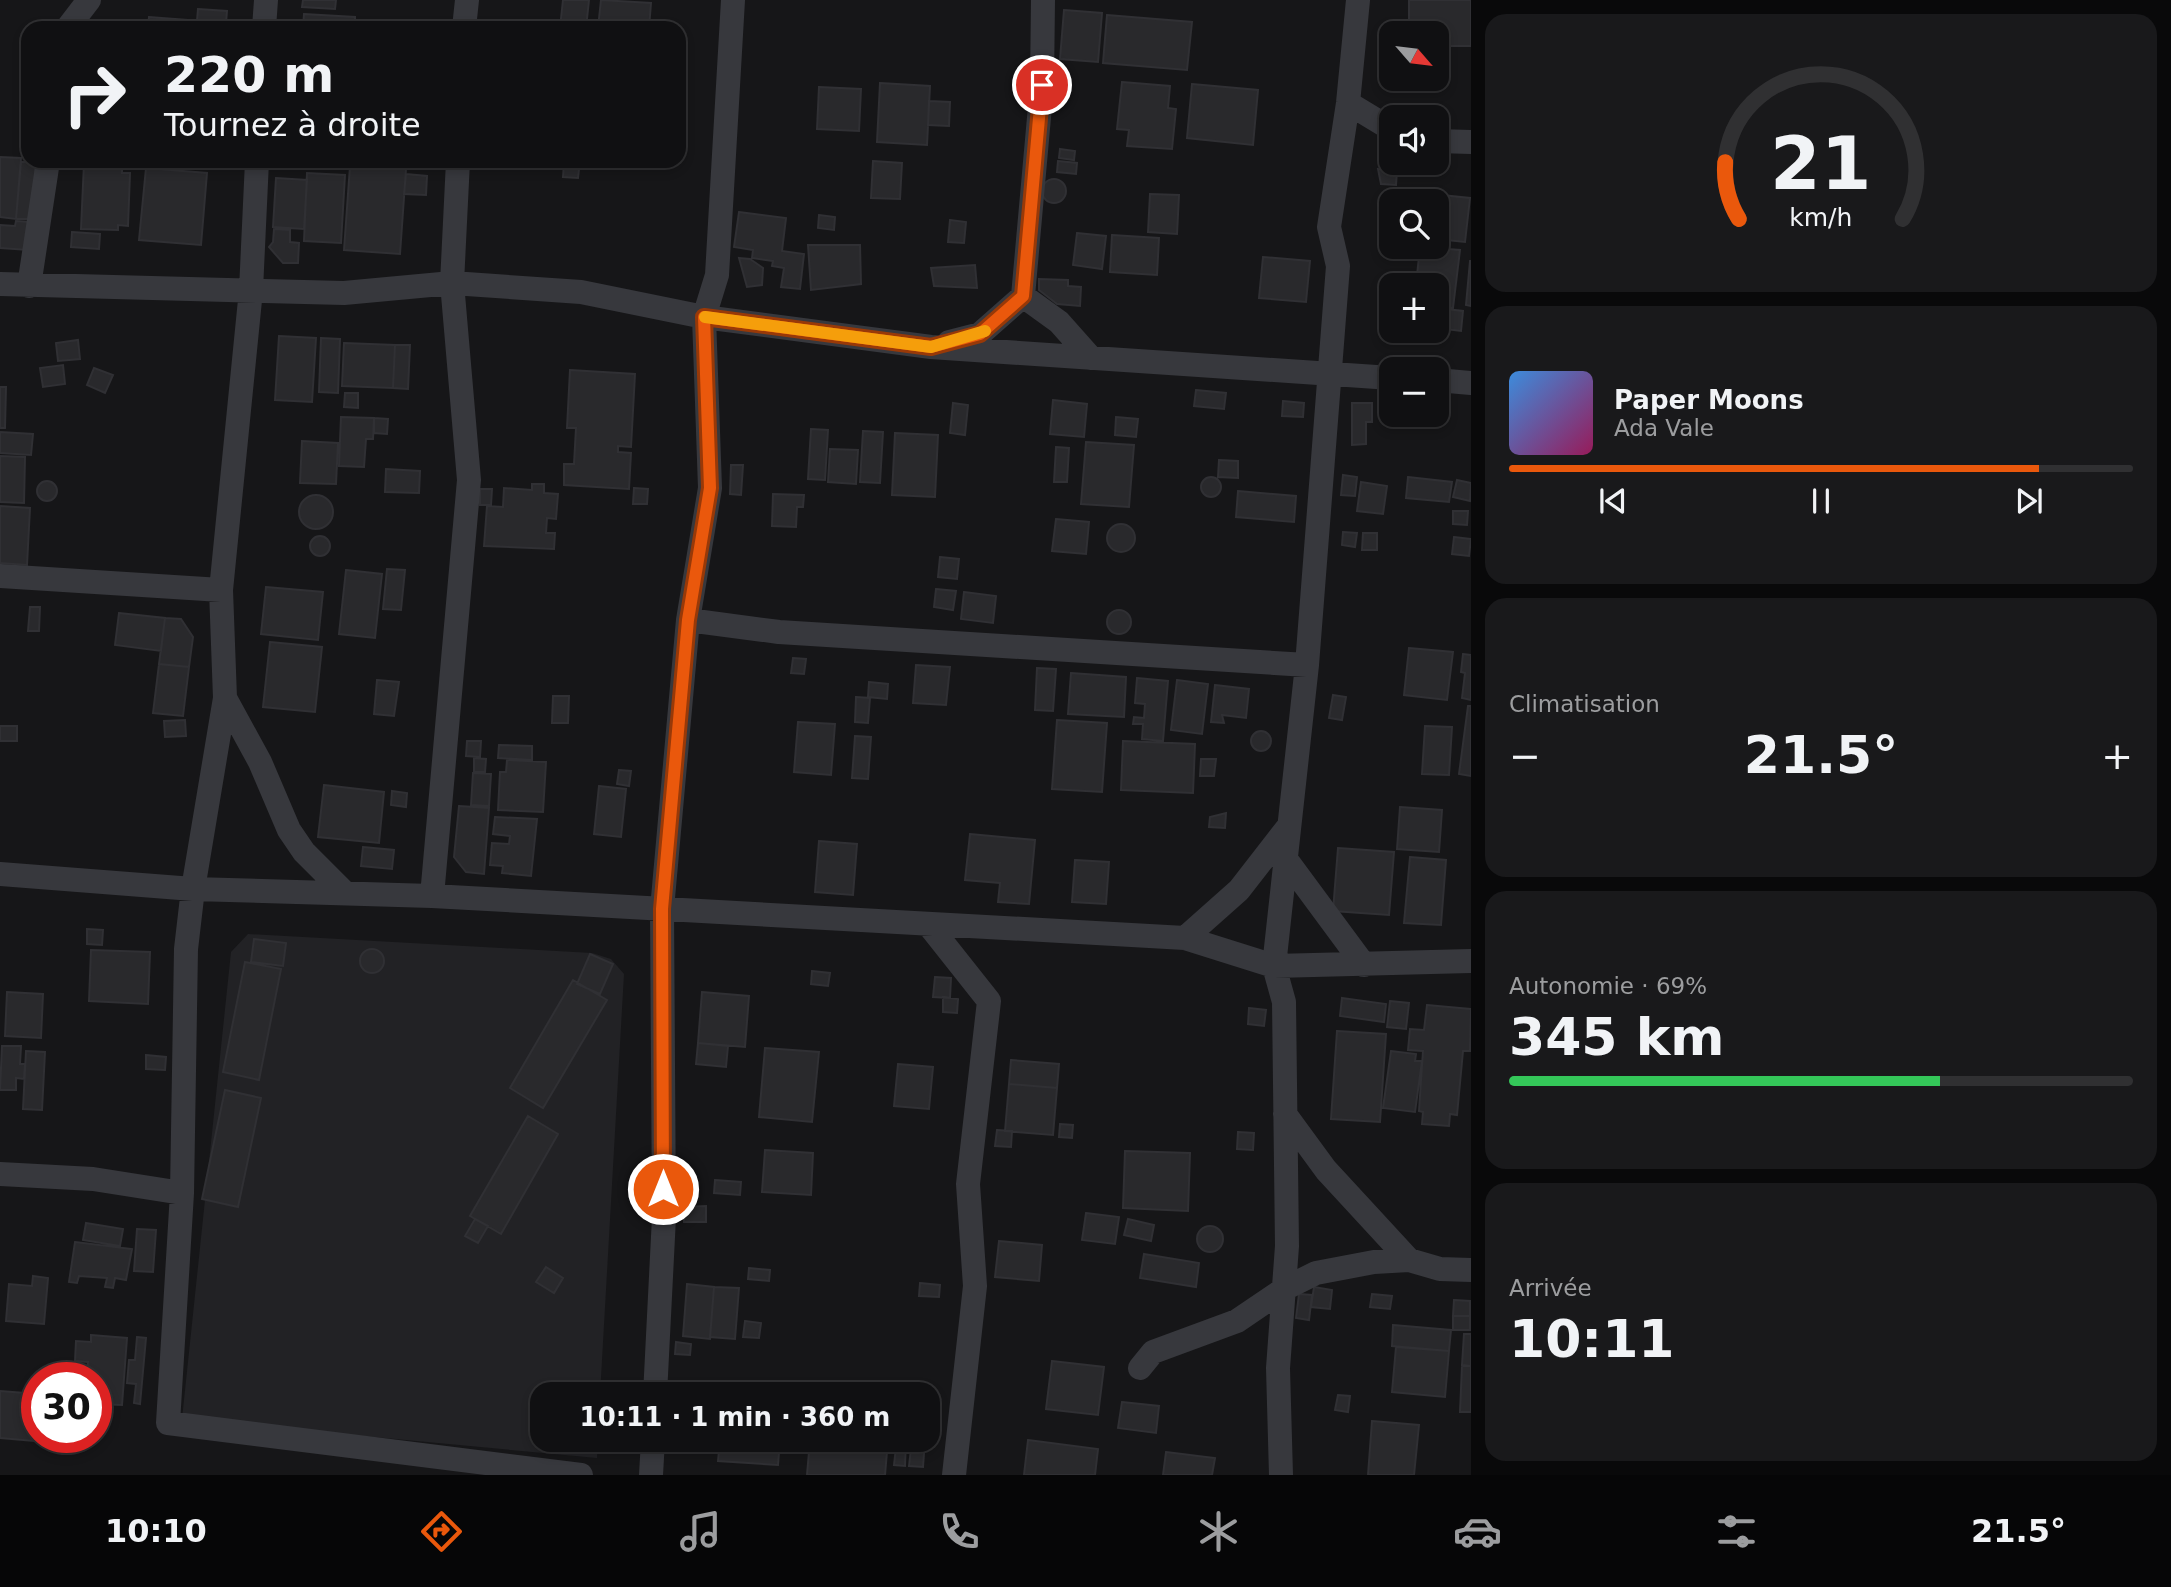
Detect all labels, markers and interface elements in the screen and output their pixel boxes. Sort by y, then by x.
north arrow [1379,21,1449,91]
map controls [1379,21,1449,427]
text: 220 m [164,47,334,104]
icon: right [49,49,140,140]
pin [1012,55,1072,115]
icon: arrive [1023,66,1061,104]
button: sound [1379,105,1449,175]
text: Tournez à droite [164,106,421,144]
text: 21 [1770,121,1872,206]
button: search [1379,189,1449,259]
text: km/h [1789,203,1853,232]
button: + [1379,273,1449,343]
button: − [1379,357,1449,427]
text: Paper Moons [1614,385,1804,415]
text: Ada Vale [1614,415,1714,441]
icon: previous [1594,482,1632,520]
icon: pause [1802,482,1840,520]
icon: next [2010,482,2048,520]
text: Climatisation [1509,691,1660,717]
text: 21.5° [1744,725,1898,785]
text: − [1509,734,1541,778]
text: + [2101,734,2133,778]
text: Autonomie · 69% [1509,973,1707,999]
text: 345 km [1509,1007,1724,1067]
position arrow [626,1152,700,1226]
text: Arrivée [1509,1275,1592,1301]
text: 10:11 [1509,1309,1675,1369]
speed limit sign: 30 [21,1362,112,1453]
text: 10:11 · 1 min · 360 m [580,1402,890,1432]
icon: directions [417,1507,466,1556]
icon: music [676,1507,725,1556]
icon: phone [935,1507,984,1556]
icon: climate [1194,1507,1243,1556]
icon: car [1453,1507,1502,1556]
icon: filters [1712,1507,1761,1556]
text: 10:10 [105,1512,207,1550]
text: 21.5° [1971,1512,2066,1550]

